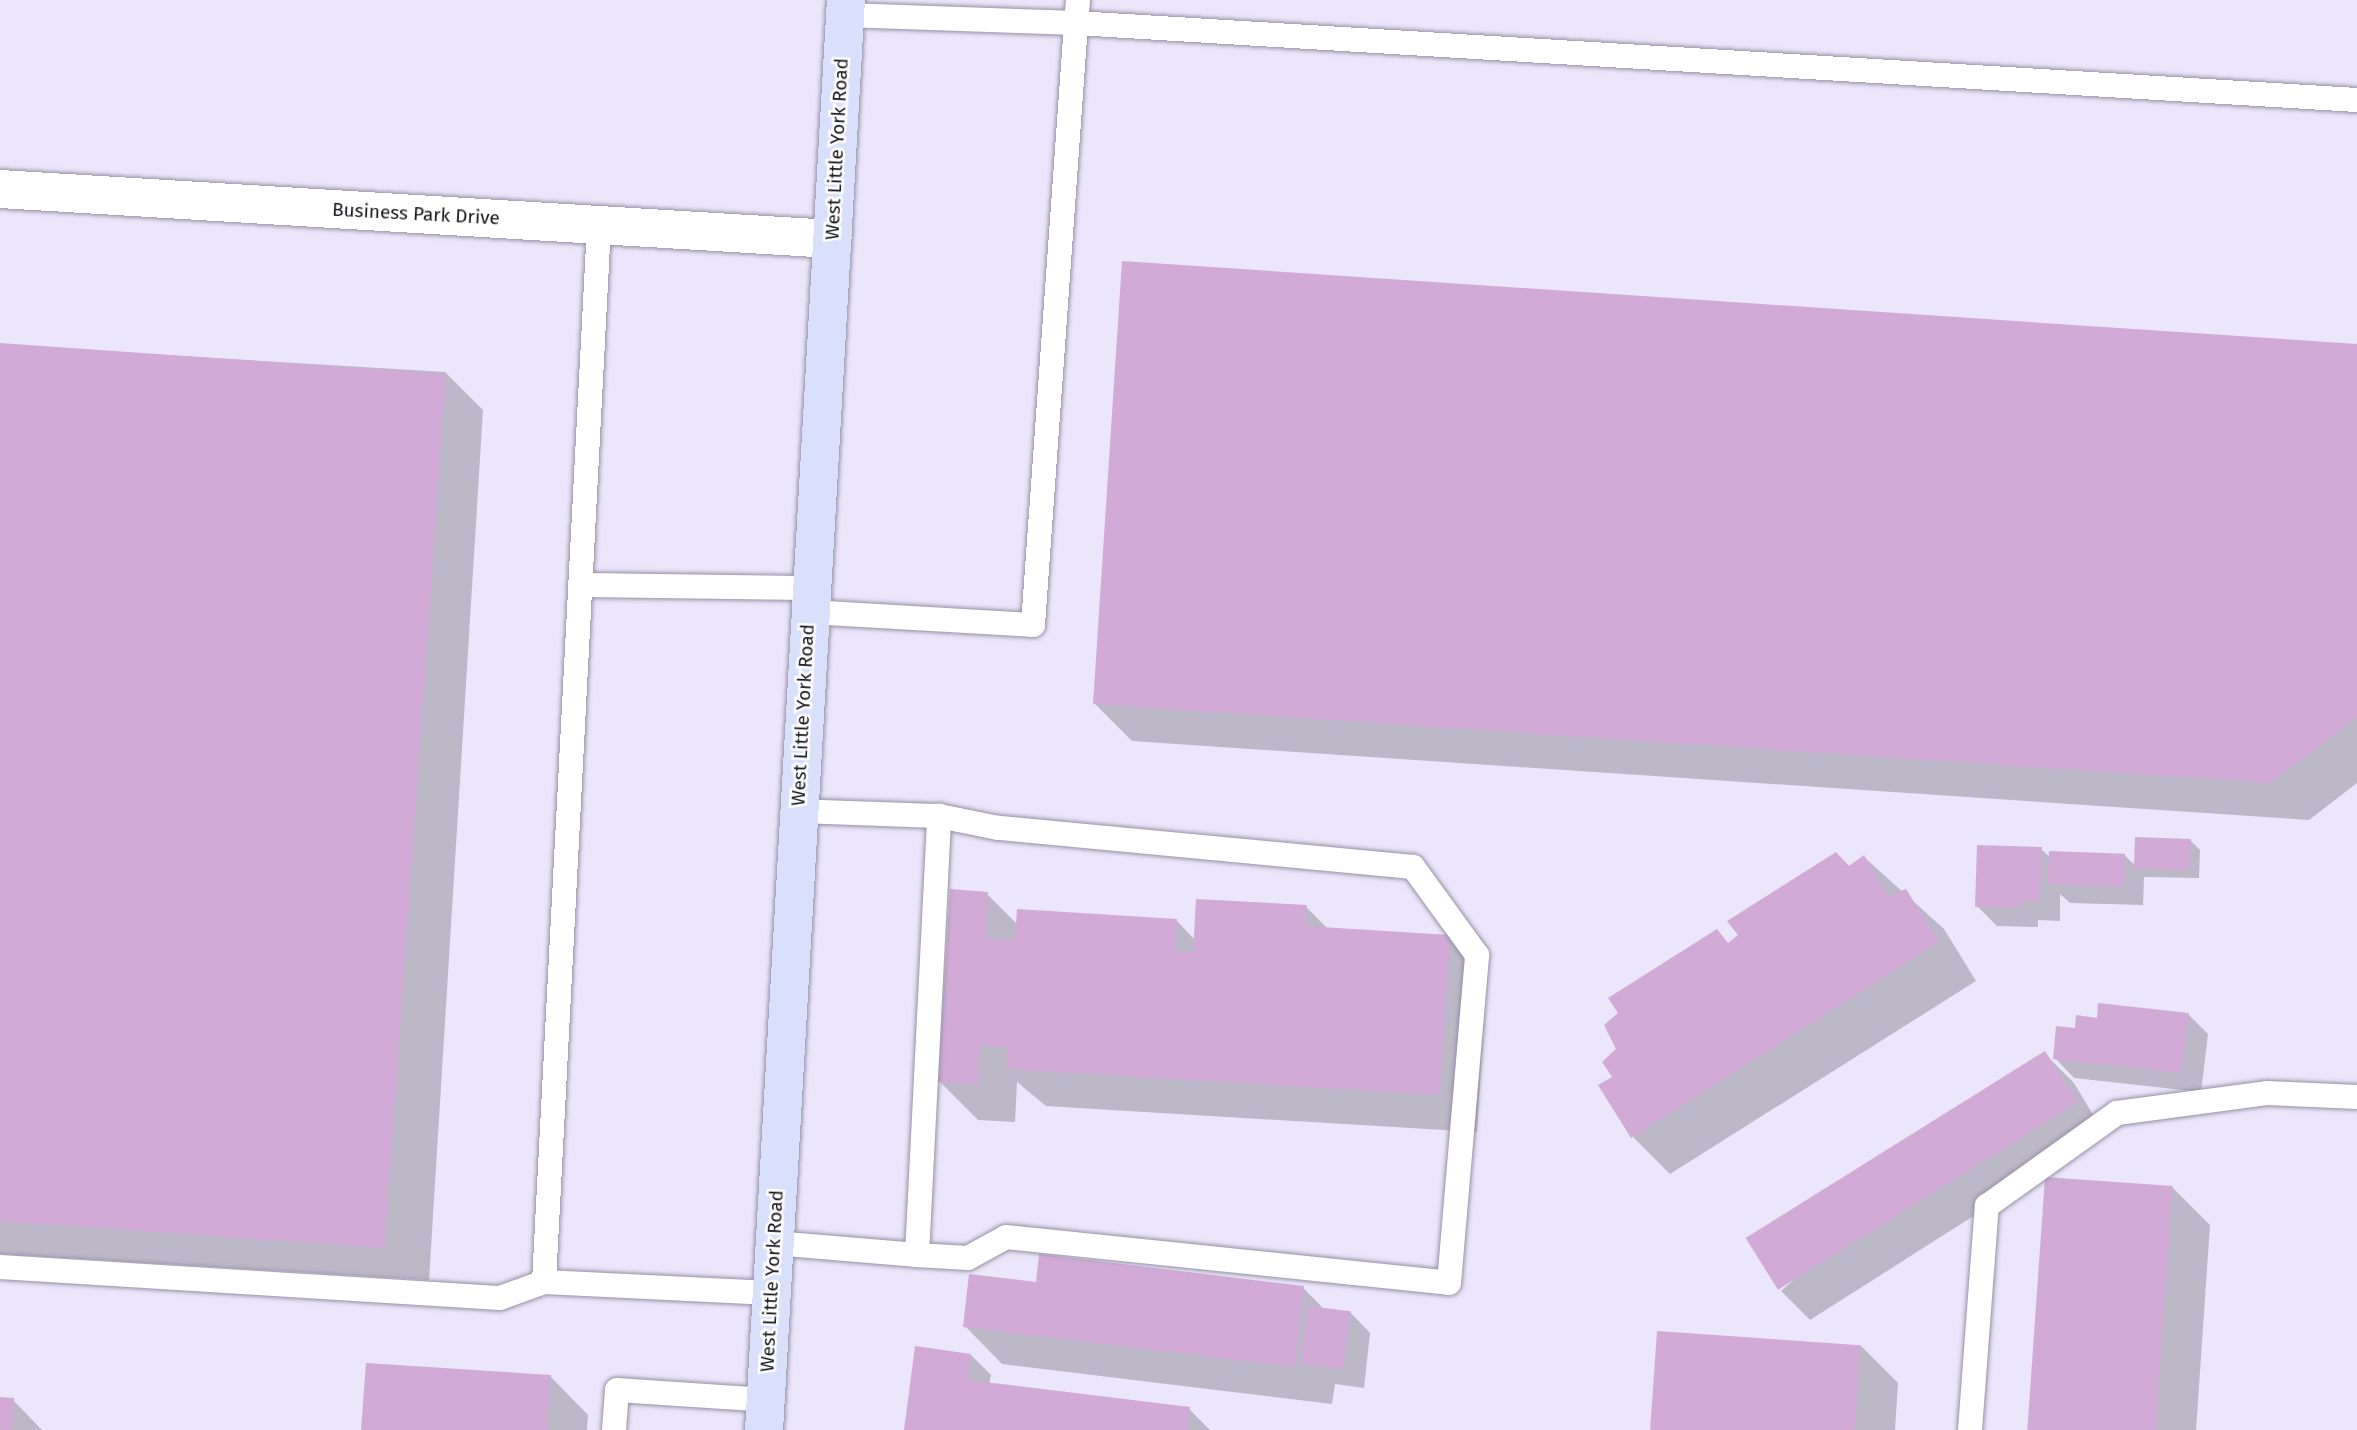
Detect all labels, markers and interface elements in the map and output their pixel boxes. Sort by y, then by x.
street label: West Little York Road [821,57,853,241]
street label: Business Park Drive [332,198,500,230]
street label: West Little York Road [787,623,819,807]
street label: West Little York Road [756,1189,788,1373]

